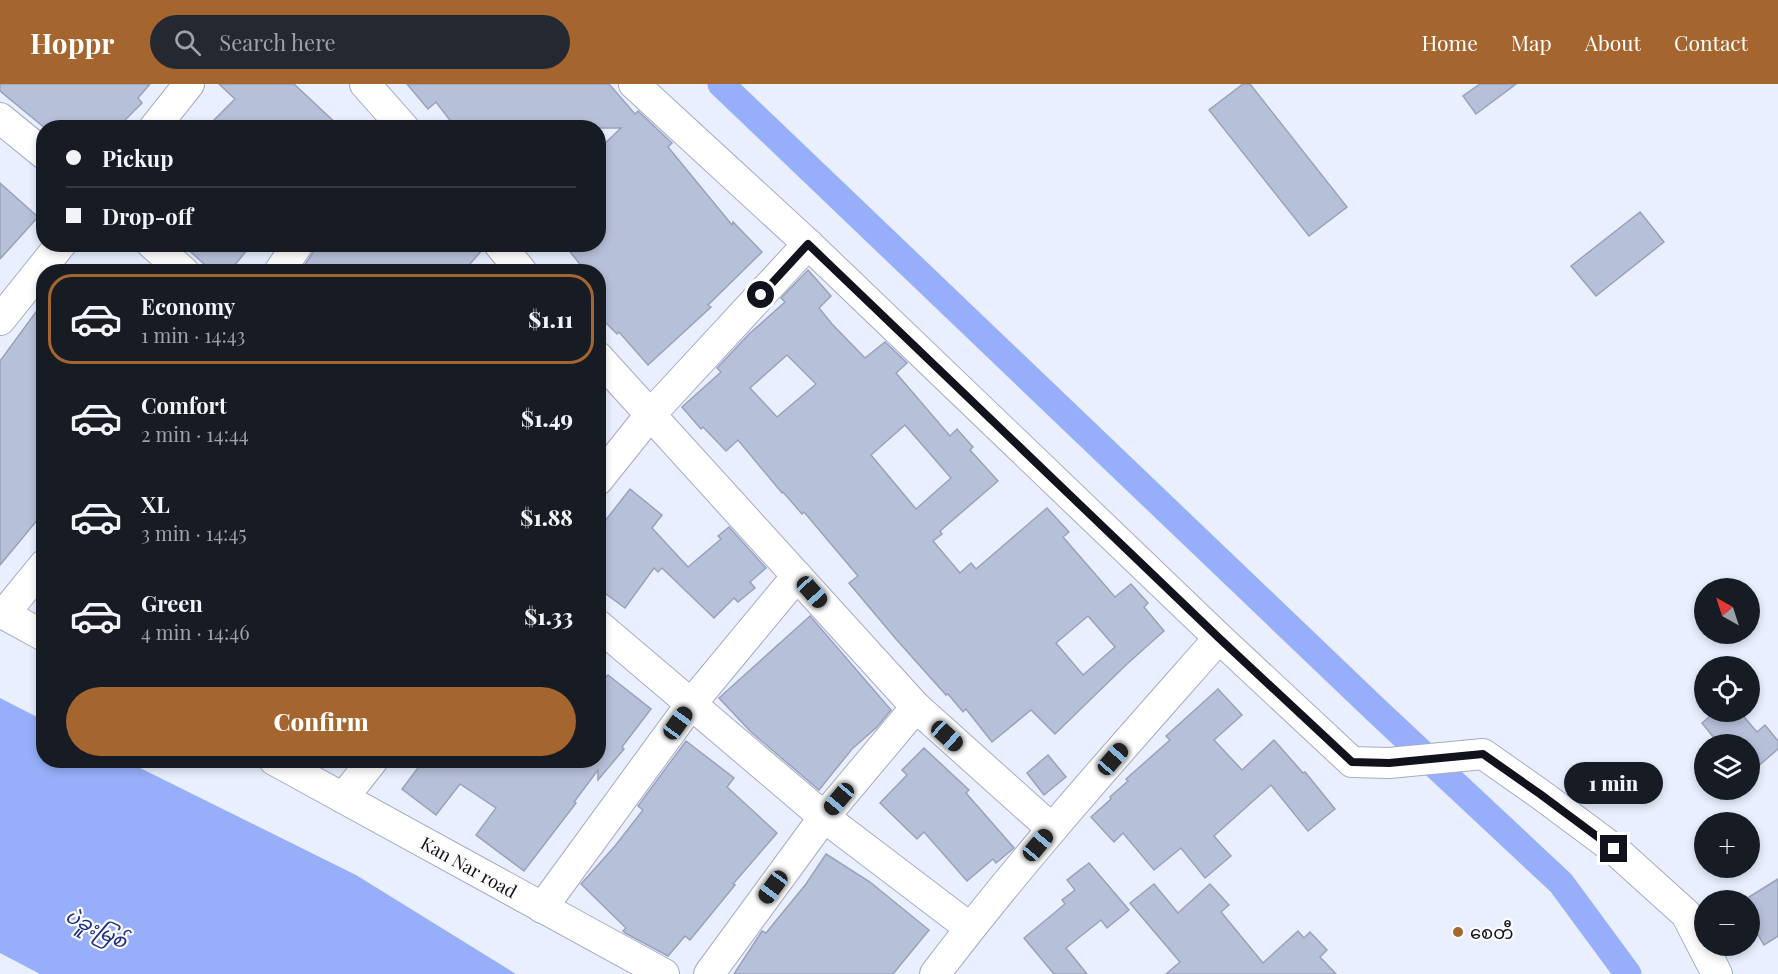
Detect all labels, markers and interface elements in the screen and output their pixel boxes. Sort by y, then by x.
search box [150,15,570,69]
text: Hoppr [30,24,114,61]
icon: search [171,26,204,59]
text: Search here [219,27,336,57]
text: Home [1422,28,1478,56]
text: Map [1511,28,1552,56]
text: About [1585,28,1641,56]
text: Contact [1674,28,1748,56]
text: Pickup [102,143,173,173]
text: Drop-off [102,201,193,231]
route start [747,281,774,308]
text: Economy [141,291,235,321]
icon: car [69,292,123,346]
text: $1.11 [528,304,573,334]
text: 1 min · 14:43 [141,321,245,348]
text: Comfort [141,390,227,420]
icon: car [69,391,123,445]
text: $1.49 [521,403,573,433]
text: 2 min · 14:44 [141,420,249,447]
text: XL [141,489,170,519]
icon: car [69,490,123,544]
text: $1.88 [520,502,573,532]
text: 3 min · 14:45 [141,519,247,546]
car [793,573,831,611]
north arrow [1694,578,1760,644]
map controls [1694,578,1760,956]
text: Green [141,588,203,618]
icon: car [69,589,123,643]
text: $1.33 [524,601,573,631]
text: 4 min · 14:46 [141,618,249,645]
button: locate [1694,656,1760,722]
button: Confirm [66,687,576,756]
car [660,703,696,743]
car [928,717,966,755]
button: layers [1694,734,1760,800]
car [1094,740,1132,778]
callout: 1 min [1564,762,1664,804]
text: 1 min [1589,769,1638,796]
car [821,779,857,819]
button: + [1694,812,1760,878]
car [1020,825,1056,865]
street label: Kan Nar road [417,831,522,904]
route end [1600,835,1627,862]
car [755,867,791,907]
button: − [1694,890,1760,956]
water label: ပဲခူးမြစ် [59,900,134,959]
place label: စေတီ [1470,919,1514,944]
marker: စေတီ [1451,925,1465,939]

